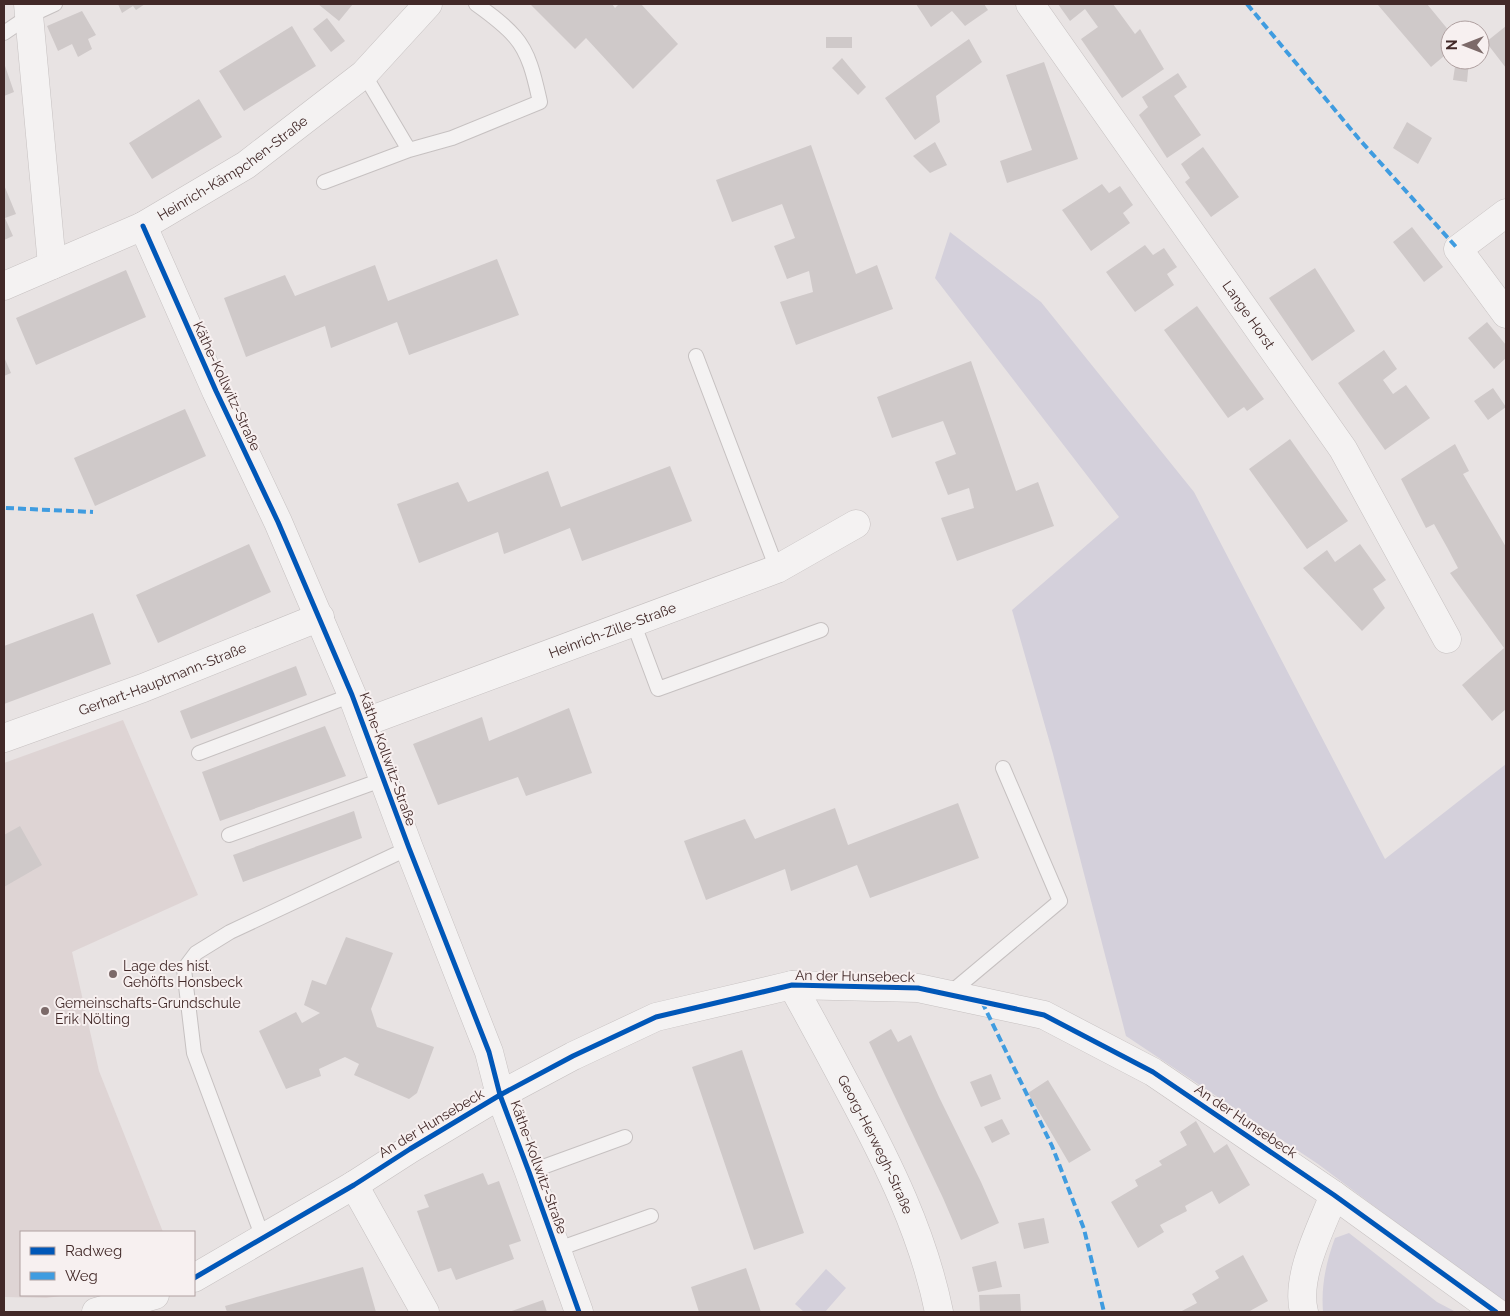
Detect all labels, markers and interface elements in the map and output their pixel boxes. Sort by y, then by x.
north arrow [1440,20,1490,70]
text: N [1444,40,1460,50]
street label: Heinrich-Kämpchen-Straße [154,113,311,224]
street label: Lange Horst [1219,278,1278,352]
street label: Käthe-Kollwitz-Straße [190,319,264,453]
street label: Heinrich-Zille-Straße [546,599,678,661]
street label: Gerhart-Hauptmann-Straße [76,639,248,718]
street label: Käthe-Kollwitz-Straße [356,690,420,828]
place label: Lage des hist. Gehöfts Honsbeck [123,958,243,990]
street label: An der Hunsebeck [795,967,916,985]
marker: Lage des hist. Gehöfts Honsbeck [107,968,119,980]
place label: Gemeinschafts-Grundschule Erik Nölting [55,995,241,1027]
marker: Gemeinschafts-Grundschule Erik Nölting [39,1005,51,1017]
street label: Georg-Herwegh-Straße [834,1072,916,1216]
street label: An der Hunsebeck [1192,1081,1301,1162]
street label: An der Hunsebeck [375,1085,487,1161]
street label: Käthe-Kollwitz-Straße [507,1098,571,1236]
legend [20,1231,195,1296]
text: Radweg [65,1242,122,1260]
text: Weg [65,1267,98,1285]

